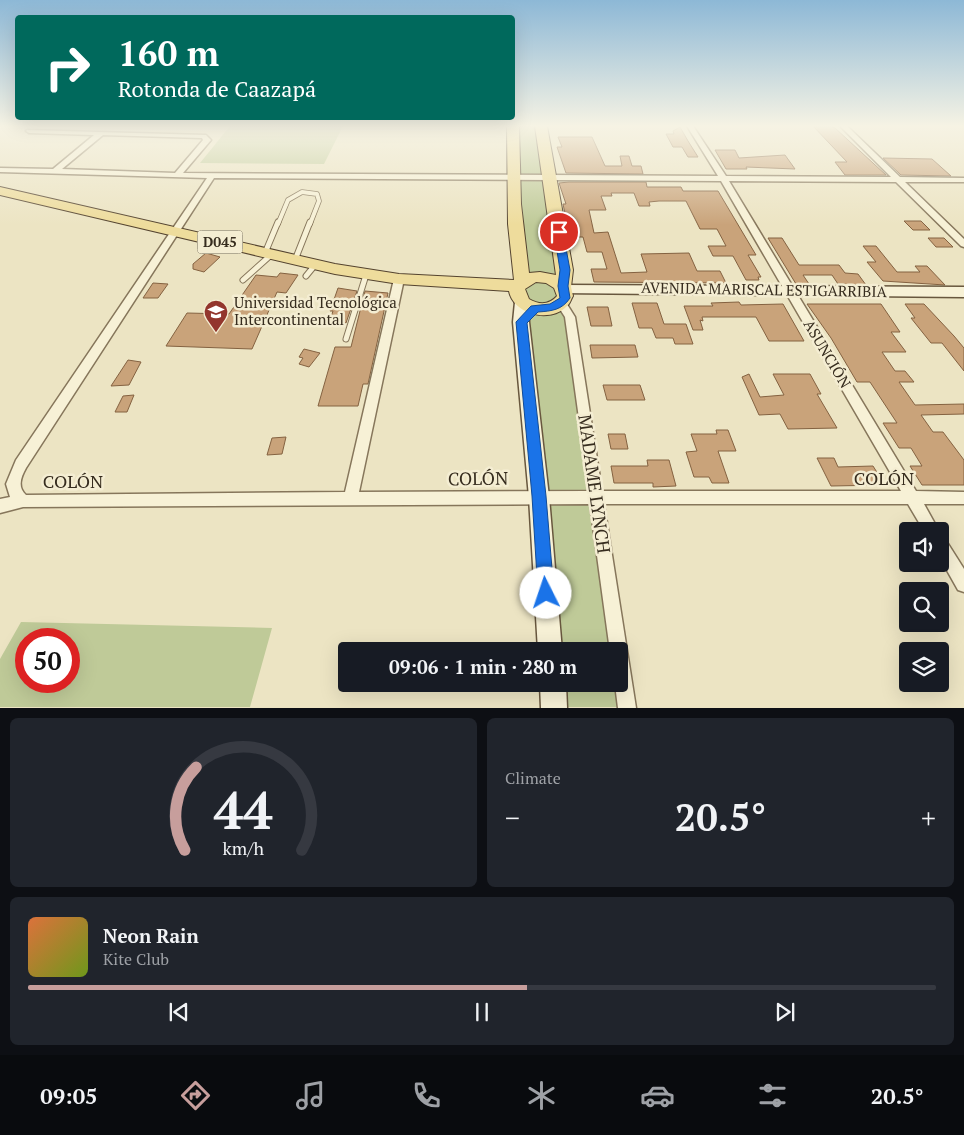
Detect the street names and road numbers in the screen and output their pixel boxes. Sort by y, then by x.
road number: D045 [198,230,242,253]
street label: AVENIDA MARISCAL ESTIGARRIBIA [641,277,888,301]
street label: ASUNCIÓN [800,316,856,391]
street label: MADAME LYNCH [573,413,617,555]
street label: COLÓN [448,465,508,491]
street label: COLÓN [854,466,914,490]
street label: COLÓN [43,469,103,493]

